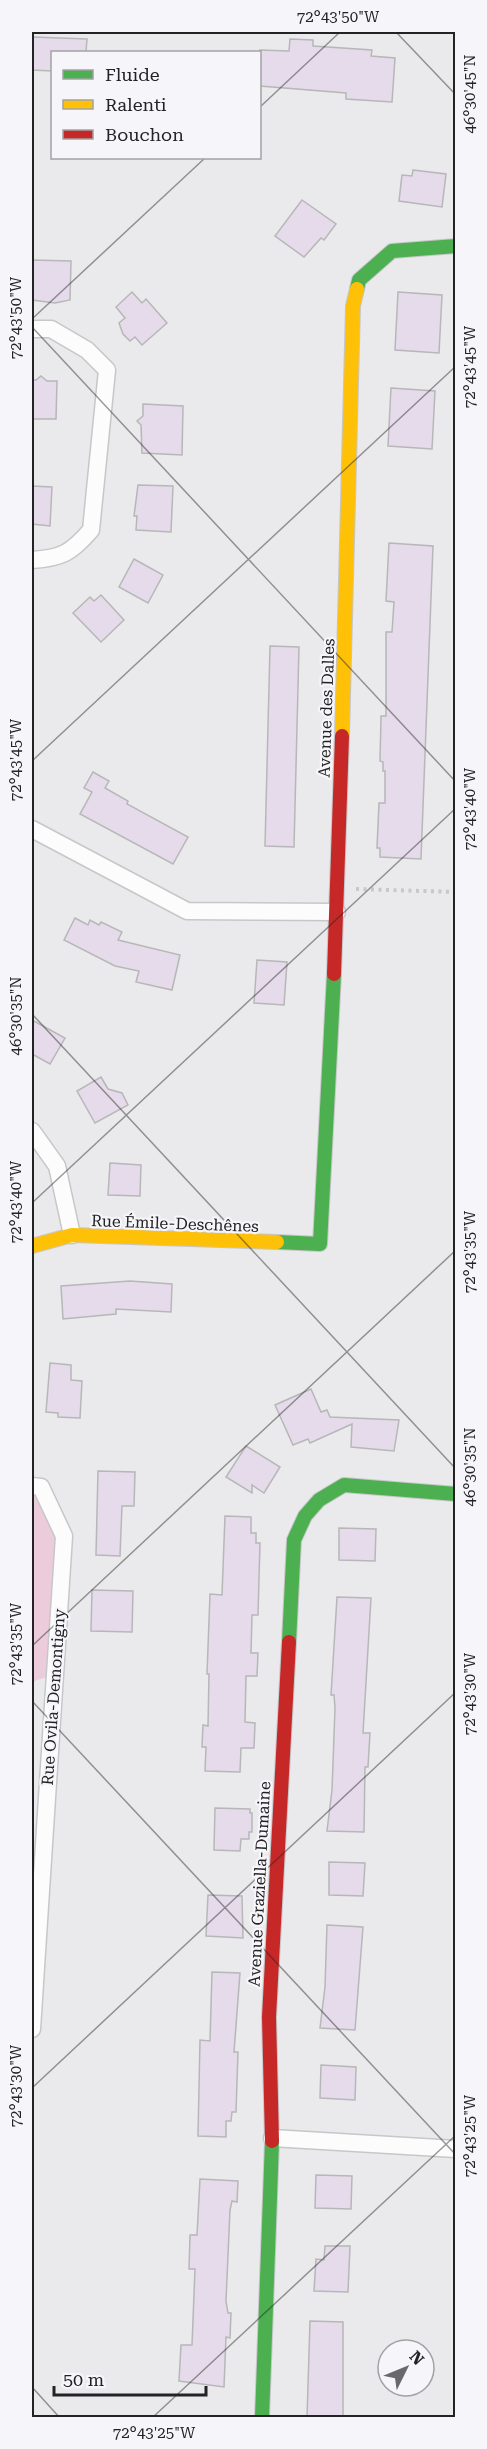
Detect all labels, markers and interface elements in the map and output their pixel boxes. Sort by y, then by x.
text: 72°43'50"W [297,8,380,26]
legend [51,51,261,159]
text: 46°30'45"N [461,54,479,134]
text: Fluide [105,64,160,85]
text: Ralenti [105,94,167,115]
text: Bouchon [105,124,184,145]
text: 72°43'50"W [7,276,25,359]
text: 72°43'45"W [461,325,479,408]
street label: Avenue des Dalles [315,638,338,778]
text: 72°43'45"W [7,718,25,801]
text: 72°43'40"W [461,767,479,850]
text: 46°30'35"N [7,976,25,1056]
text: 72°43'40"W [7,1160,25,1243]
text: 72°43'35"W [461,1210,479,1293]
street label: Rue Émile-Deschênes [91,1211,260,1236]
text: 46°30'35"N [461,1427,479,1507]
text: 72°43'35"W [7,1602,25,1685]
street label: Rue Ovila-Demontigny [38,1607,69,1786]
text: 72°43'30"W [461,1652,479,1735]
street label: Avenue Graziella-Dumaine [245,1781,274,1987]
text: 72°43'30"W [7,2044,25,2127]
text: 72°43'25"W [461,2094,479,2177]
north arrow [376,2338,436,2398]
text: N [405,2347,428,2369]
scale bar [54,2359,206,2397]
text: 50 m [63,2369,104,2390]
text: 72°43'25"W [113,2424,196,2442]

